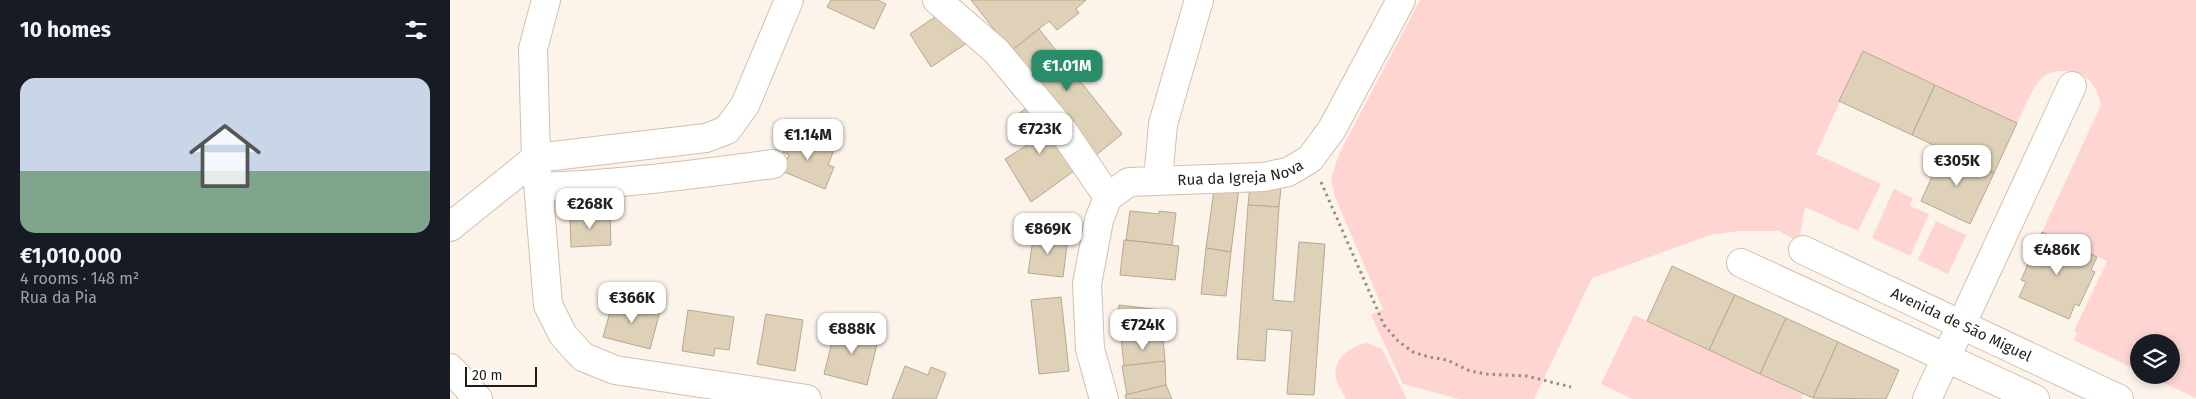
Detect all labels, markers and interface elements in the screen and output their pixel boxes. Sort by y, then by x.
icon: filters [402,16,430,44]
text: 10 homes [20,17,111,43]
pin: €1.01M [1026,49,1108,92]
text: €1.01M [1042,56,1092,75]
icon: home [180,111,270,201]
pin: €723K [1005,112,1075,155]
pin: €1.14M [767,119,849,161]
text: €723K [1018,119,1062,138]
text: €1.14M [784,125,832,144]
pin: €305K [1922,144,1992,187]
text: €305K [1934,151,1980,170]
street label: Rua da Igreja Nova [1177,156,1307,189]
pin: €268K [555,188,625,230]
text: €268K [567,194,613,213]
pin: €869K [1013,212,1083,255]
text: €869K [1025,219,1071,238]
pin: €486K [2022,234,2092,276]
text: €486K [2034,240,2080,259]
text: €1,010,000 [20,243,122,269]
text: 4 rooms · 148 m² [20,269,139,288]
pin: €366K [597,282,667,324]
street label: Avenida de São Miguel [1888,284,2035,366]
text: Rua da Pia [20,288,97,307]
text: €366K [609,288,655,307]
pin: €724K [1108,308,1178,351]
pin: €888K [817,312,887,355]
text: €724K [1121,315,1165,334]
text: €888K [828,319,876,338]
map controls [2130,334,2180,384]
button: layers [2130,334,2180,384]
scale bar [465,364,538,387]
text: 20 m [472,367,502,384]

